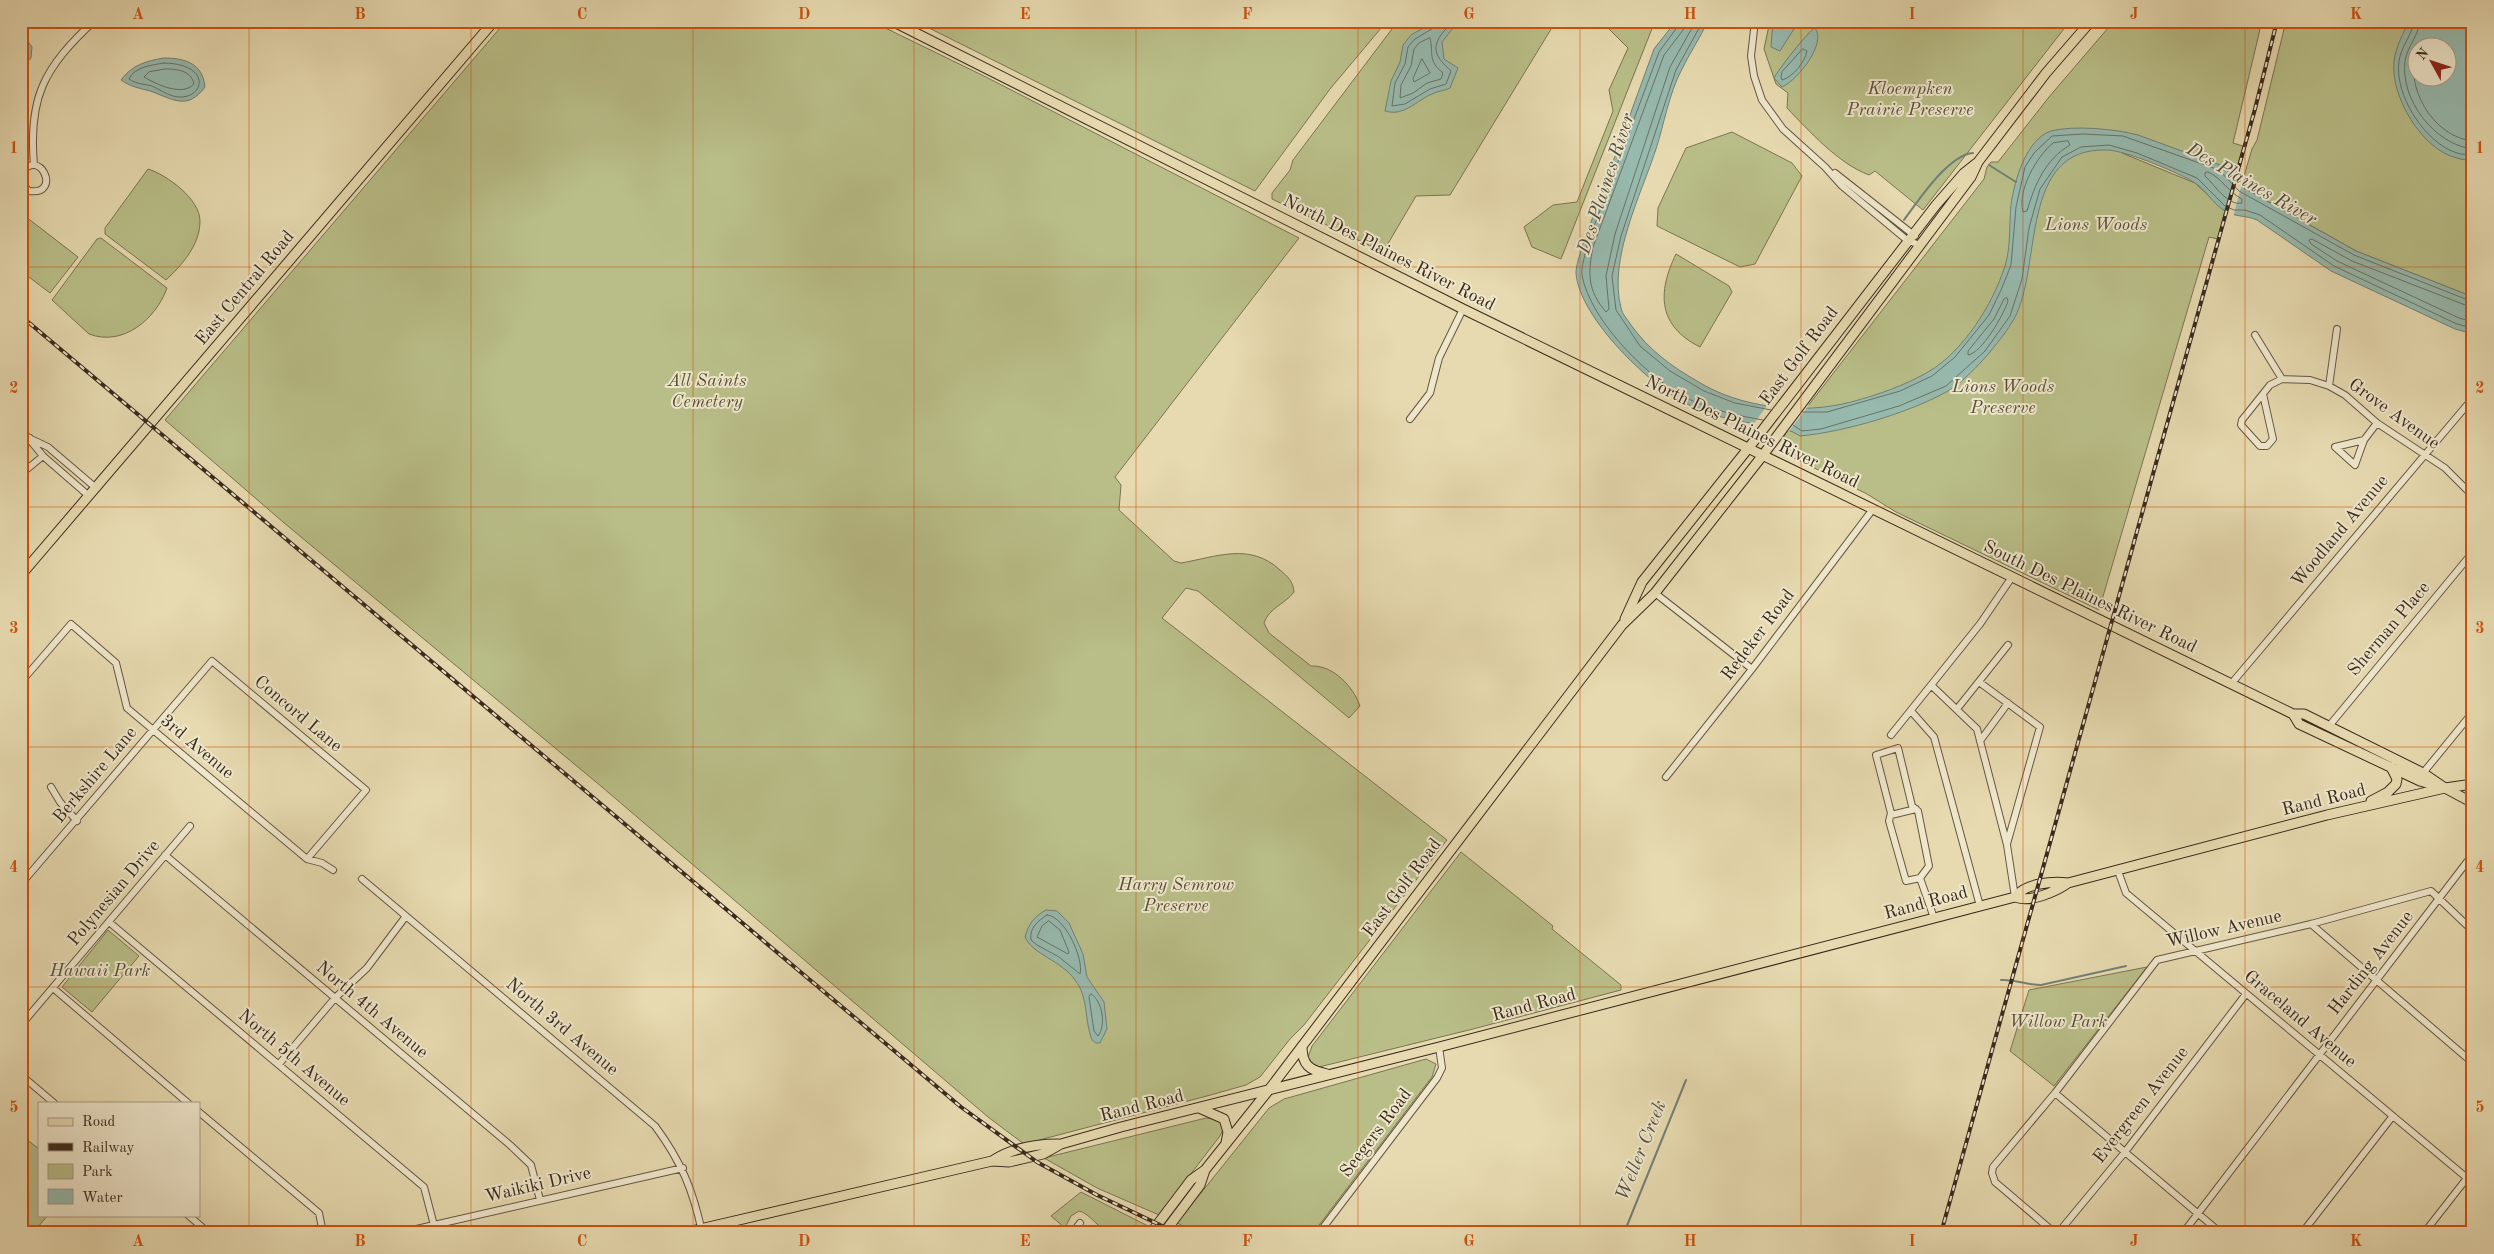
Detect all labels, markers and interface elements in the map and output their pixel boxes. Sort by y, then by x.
text: A [132,7,144,23]
text: B [354,7,366,23]
text: C [577,7,587,23]
text: D [798,7,810,23]
text: E [1019,7,1031,23]
text: F [1242,7,1253,23]
text: G [1463,7,1475,23]
text: H [1683,7,1697,23]
text: I [1908,7,1916,23]
text: J [2130,7,2139,23]
text: K [2350,7,2362,23]
north arrow [2406,38,2456,88]
text: N [2414,45,2432,63]
park label: Kloempken Prairie Preserve [1846,80,1973,119]
water label: Des Plaines River [1575,111,1639,258]
water label: Des Plaines River [2182,140,2320,230]
text: 1 [9,141,19,157]
text: 1 [2475,141,2485,157]
street label: North Des Plaines River Road [1280,192,1498,314]
park label: Lions Woods [2044,216,2148,234]
street label: East Central Road [192,227,298,349]
street label: East Golf Road [1756,303,1842,409]
park label: All Saints Cemetery [666,372,747,411]
street label: North Des Plaines River Road [1642,372,1862,492]
street label: Grove Avenue [2345,375,2443,453]
park label: Lions Woods Preserve [1951,378,2055,417]
text: 2 [9,381,19,397]
text: 2 [2475,381,2485,397]
street label: Woodland Avenue [2288,472,2392,590]
street label: South Des Plaines River Road [1980,537,2200,657]
street label: Sherman Place [2345,579,2433,679]
street label: Redeker Road [1718,586,1798,684]
text: 3 [9,621,19,637]
text: 3 [2475,621,2485,637]
street label: Concord Lane [251,672,345,756]
street label: 3rd Avenue [157,711,237,783]
street label: Berkshire Lane [50,723,140,827]
street label: Rand Road [2280,781,2368,819]
street label: East Golf Road [1359,835,1445,941]
street label: Polynesian Drive [65,837,163,949]
text: 4 [9,860,19,876]
text: 4 [2475,860,2485,876]
park label: Harry Semrow Preserve [1117,876,1234,915]
street label: Rand Road [1882,883,1970,923]
street label: Willow Avenue [2165,907,2283,951]
street label: Harding Avenue [2325,908,2417,1018]
street label: North 4th Avenue [313,958,431,1062]
park label: Hawaii Park [49,962,151,980]
street label: Graceland Avenue [2240,967,2360,1071]
street label: North 3rd Avenue [502,975,622,1079]
street label: Rand Road [1490,985,1578,1025]
street label: North 5th Avenue [235,1006,353,1110]
park label: Willow Park [2009,1013,2108,1031]
street label: Evergreen Avenue [2090,1043,2192,1167]
street label: Seegers Road [1337,1085,1415,1181]
street label: Rand Road [1098,1087,1186,1125]
water label: Weller Creek [1613,1098,1671,1204]
text: 5 [9,1100,19,1116]
text: 5 [2475,1100,2485,1116]
legend [38,1102,200,1216]
text: Road [82,1115,116,1130]
text: Railway [82,1141,135,1156]
street label: Waikiki Drive [483,1164,593,1206]
text: Park [82,1165,113,1180]
text: Water [82,1191,123,1206]
text: A [132,1234,144,1250]
text: B [354,1234,366,1250]
text: C [577,1234,587,1250]
text: D [798,1234,810,1250]
text: E [1019,1234,1031,1250]
text: F [1242,1234,1253,1250]
text: G [1463,1234,1475,1250]
text: H [1683,1234,1697,1250]
text: I [1908,1234,1916,1250]
text: J [2130,1234,2139,1250]
text: K [2350,1234,2362,1250]

